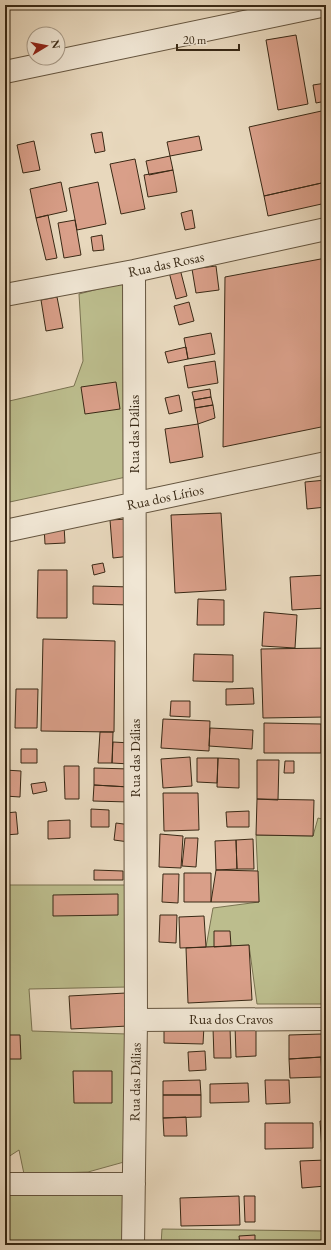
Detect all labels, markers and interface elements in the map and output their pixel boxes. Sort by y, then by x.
north arrow [26,26,66,66]
scale bar [177,26,239,52]
text: 20 m [183,32,207,48]
text: N [48,39,64,50]
street label: Rua das Rosas [126,247,206,281]
street label: Rua das Dálias [125,394,143,473]
street label: Rua dos Lírios [125,480,206,514]
street label: Rua das Dálias [126,718,144,797]
street label: Rua dos Cravos [189,1010,274,1028]
street label: Rua das Dálias [125,1042,145,1122]

